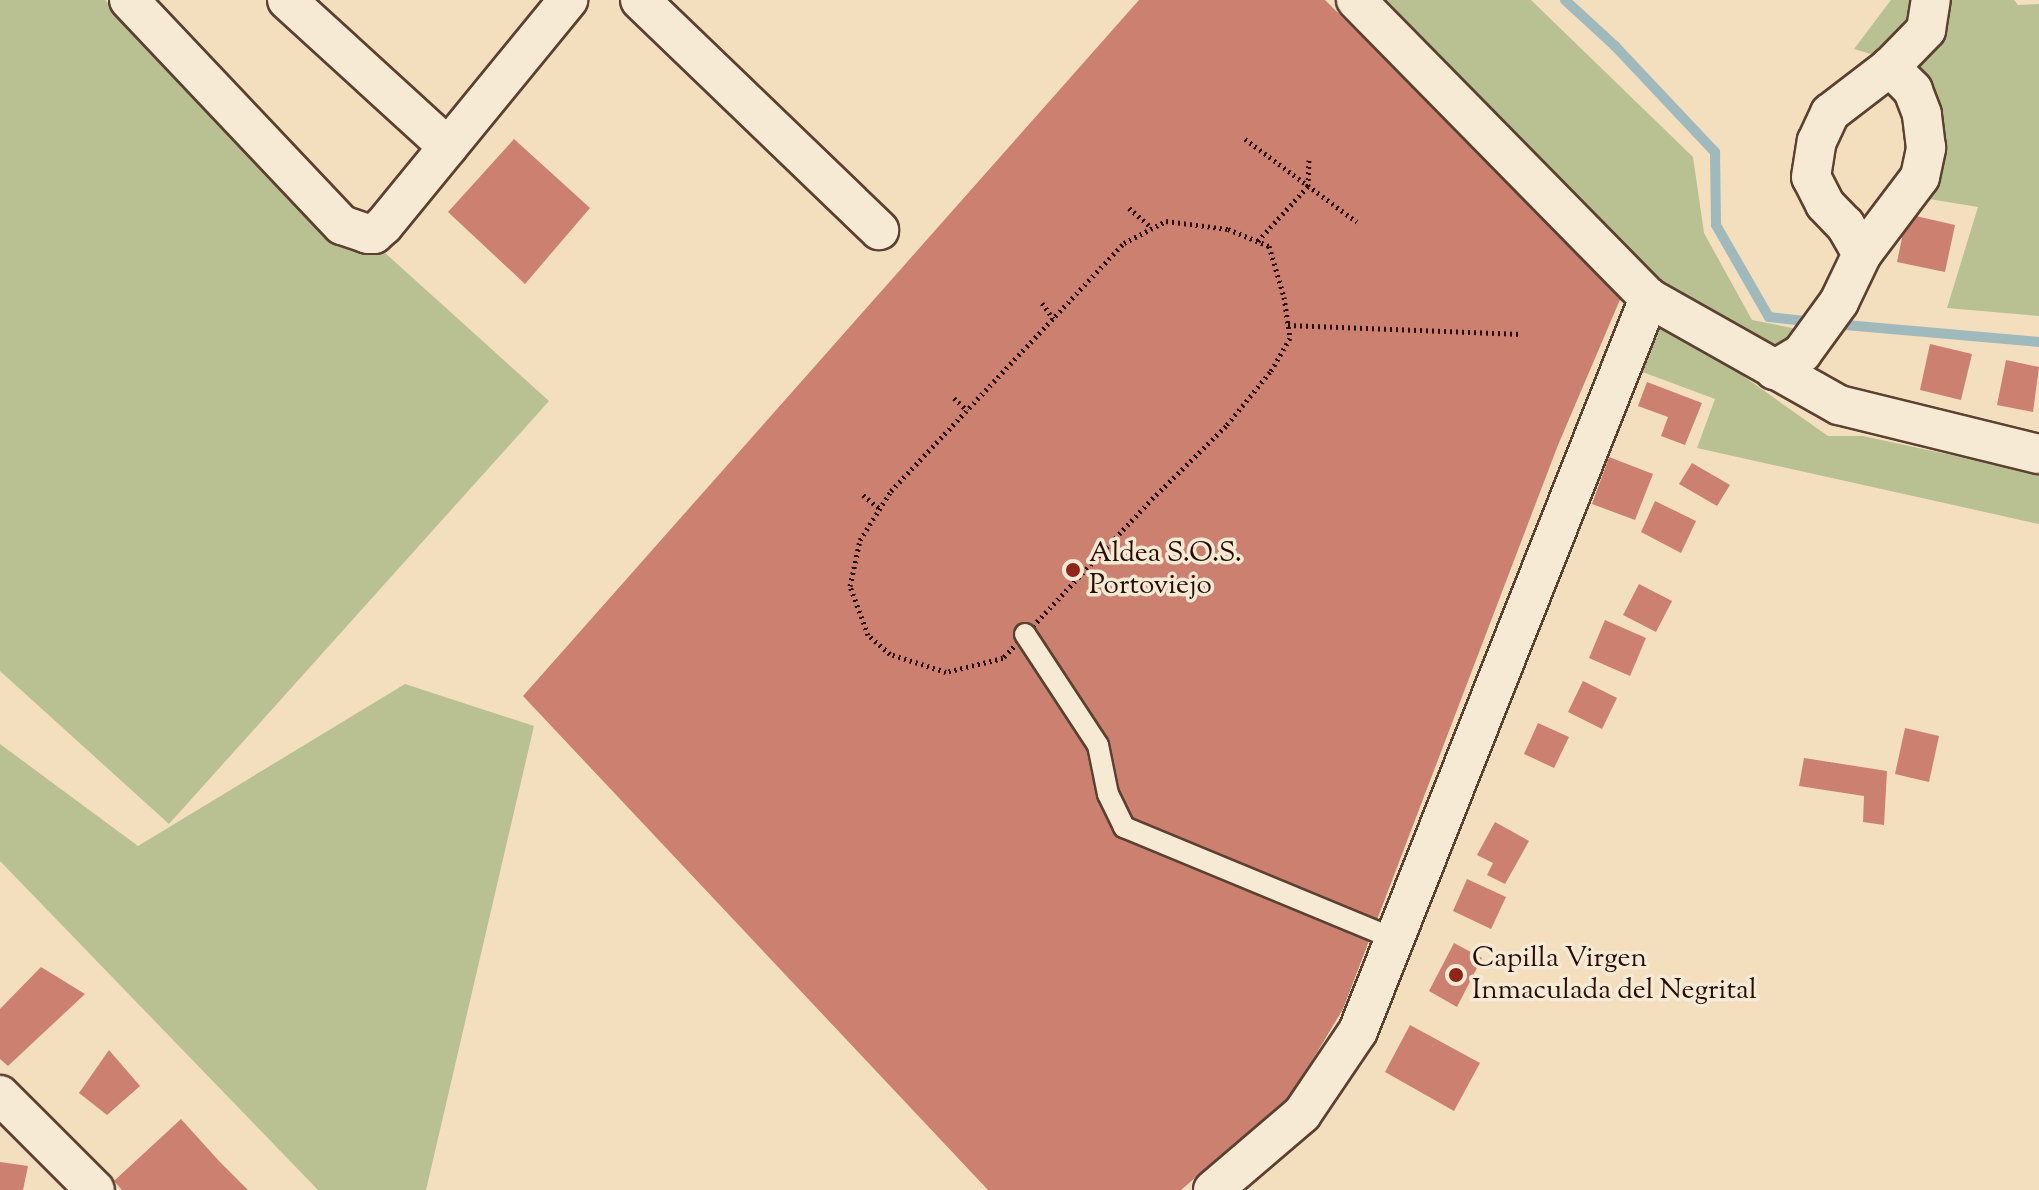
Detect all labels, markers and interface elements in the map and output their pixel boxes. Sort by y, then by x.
place label: Aldea S.O.S. Portoviejo [1089,537,1242,603]
marker: Aldea S.O.S. Portoviejo [1064,561,1082,579]
place label: Capilla Virgen Inmaculada del Negrital [1472,942,1757,1008]
marker: Capilla Virgen Inmaculada del Negrital [1447,966,1465,984]

